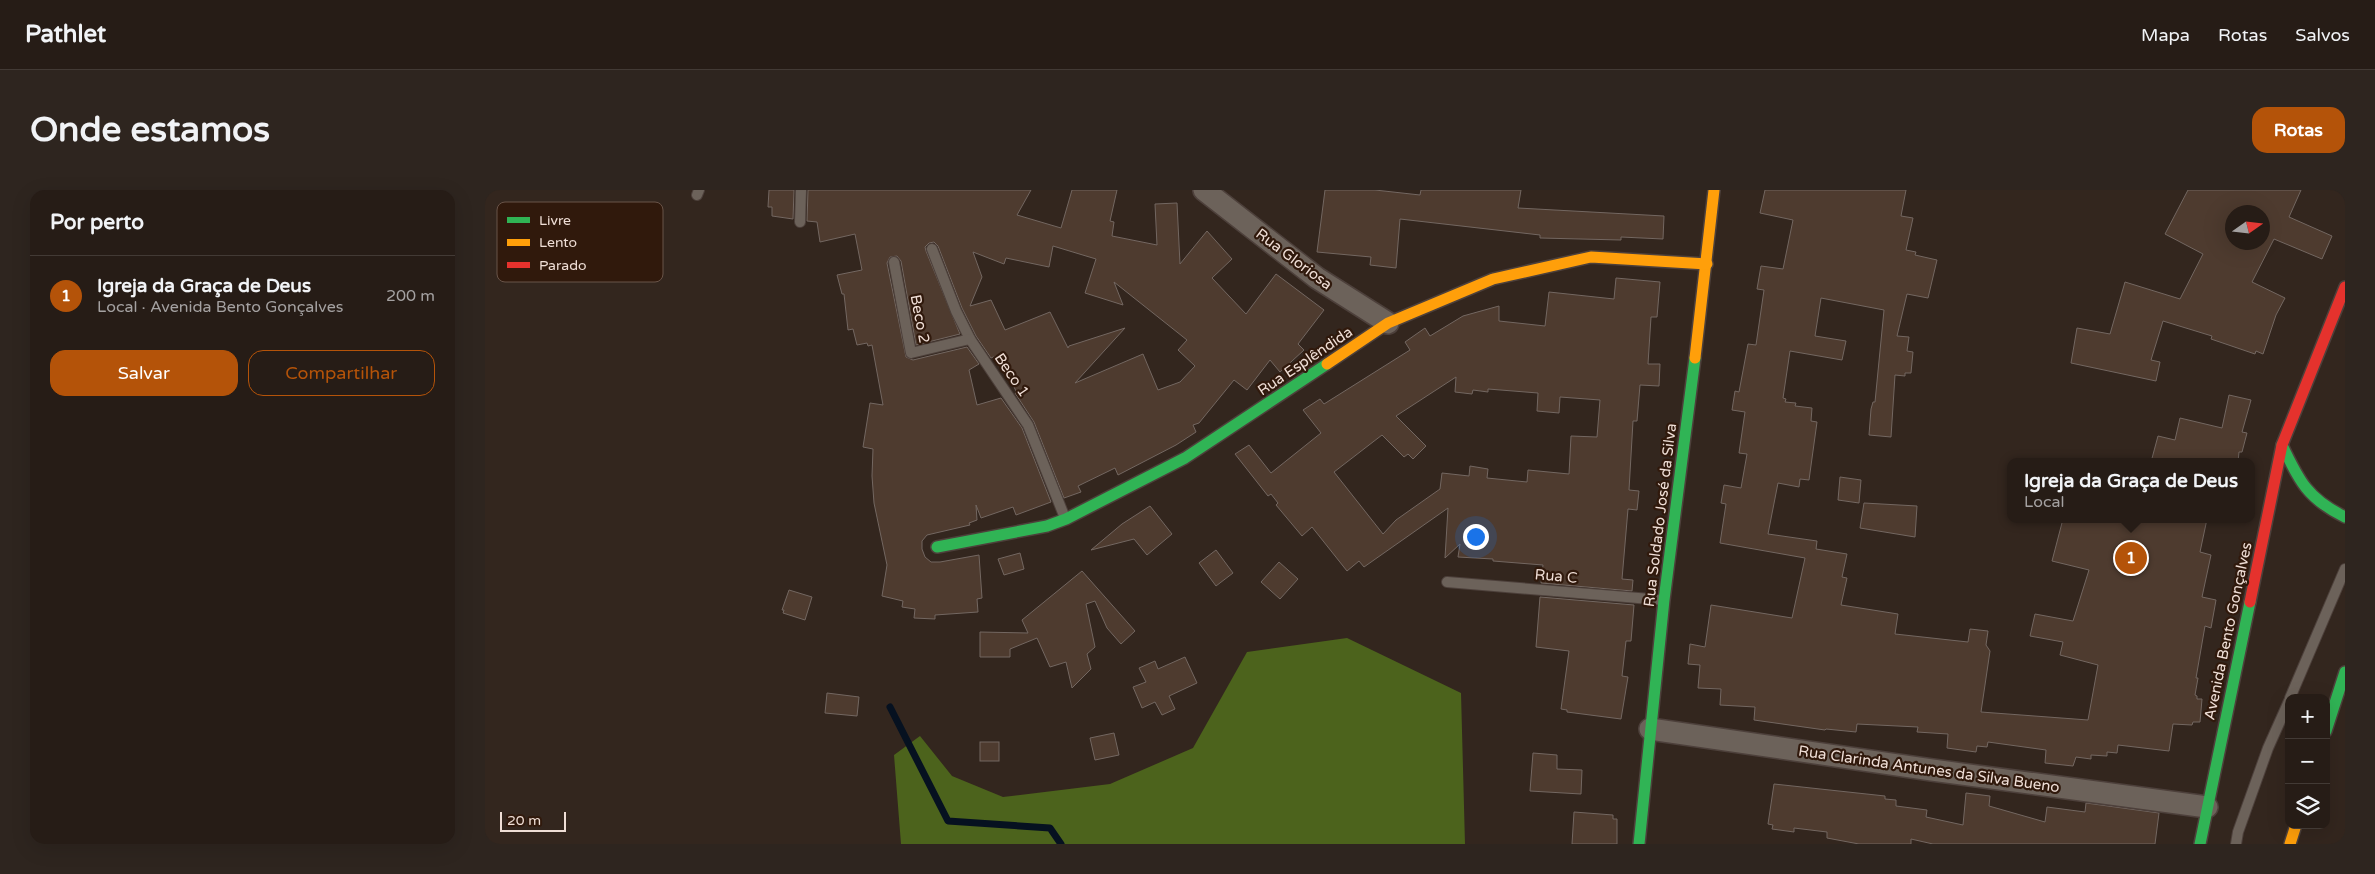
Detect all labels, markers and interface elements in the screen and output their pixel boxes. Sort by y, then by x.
text: Pathlet [25,20,106,49]
text: Mapa [2141,24,2190,46]
text: Rotas [2218,24,2267,46]
text: Salvos [2295,24,2350,46]
button: Rotas [2252,107,2345,153]
text: Onde estamos [30,109,270,151]
legend [497,202,663,282]
north arrow [2225,205,2270,250]
text: Por perto [50,210,144,235]
text: Livre [539,212,571,229]
street label: Rua Gloriosa [1252,225,1336,293]
text: Lento [539,234,577,251]
text: Parado [539,257,587,274]
text: Igreja da Graça de Deus [97,275,311,297]
text: 1 [61,286,71,306]
text: 200 m [386,286,435,306]
street label: Beco 2 [906,293,934,345]
text: Local · Avenida Bento Gonçalves [97,297,343,317]
street label: Rua Esplêndida [1254,323,1356,399]
button: Salvar [50,350,238,396]
button: Compartilhar [248,350,435,396]
street label: Beco 1 [991,350,1033,400]
street label: Rua Soldado José da Silva [1640,422,1680,608]
popup [2007,458,2255,523]
text: Igreja da Graça de Deus [2024,470,2238,492]
text: Local [2024,492,2064,512]
your location [1463,524,1489,550]
pin: 1 [2115,539,2147,577]
street label: Avenida Bento Gonçalves [2200,540,2256,722]
street label: Rua C [1534,565,1578,587]
map controls [2285,694,2330,829]
button: + [2285,694,2330,739]
button: − [2285,739,2330,784]
street label: Rua Clarinda Antunes da Silva Bueno [1797,742,2061,796]
button: layers [2285,784,2330,829]
scale bar [500,809,566,832]
text: 20 m [507,812,541,829]

